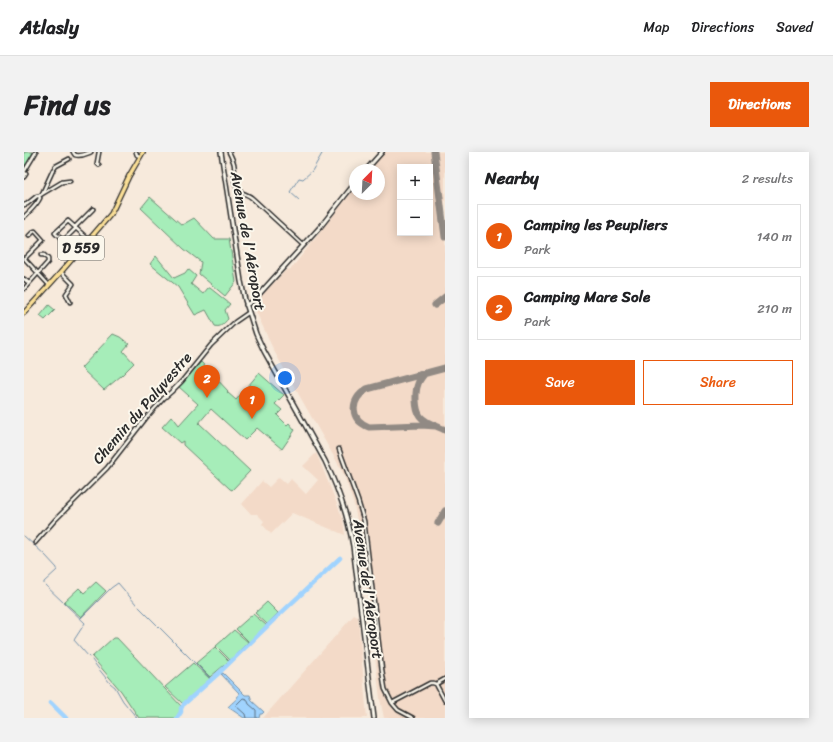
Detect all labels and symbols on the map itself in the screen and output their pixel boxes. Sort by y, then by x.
north arrow [349,164,385,200]
street label: Avenue de l'Aéroport [223,168,273,313]
road number: D 559 [58,236,104,260]
street label: Chemin du Palyvestre [86,346,198,470]
pin: 2 [194,365,220,398]
your location [275,368,295,388]
pin: 1 [239,386,265,419]
street label: Avenue de l'Aéroport [345,517,391,661]

